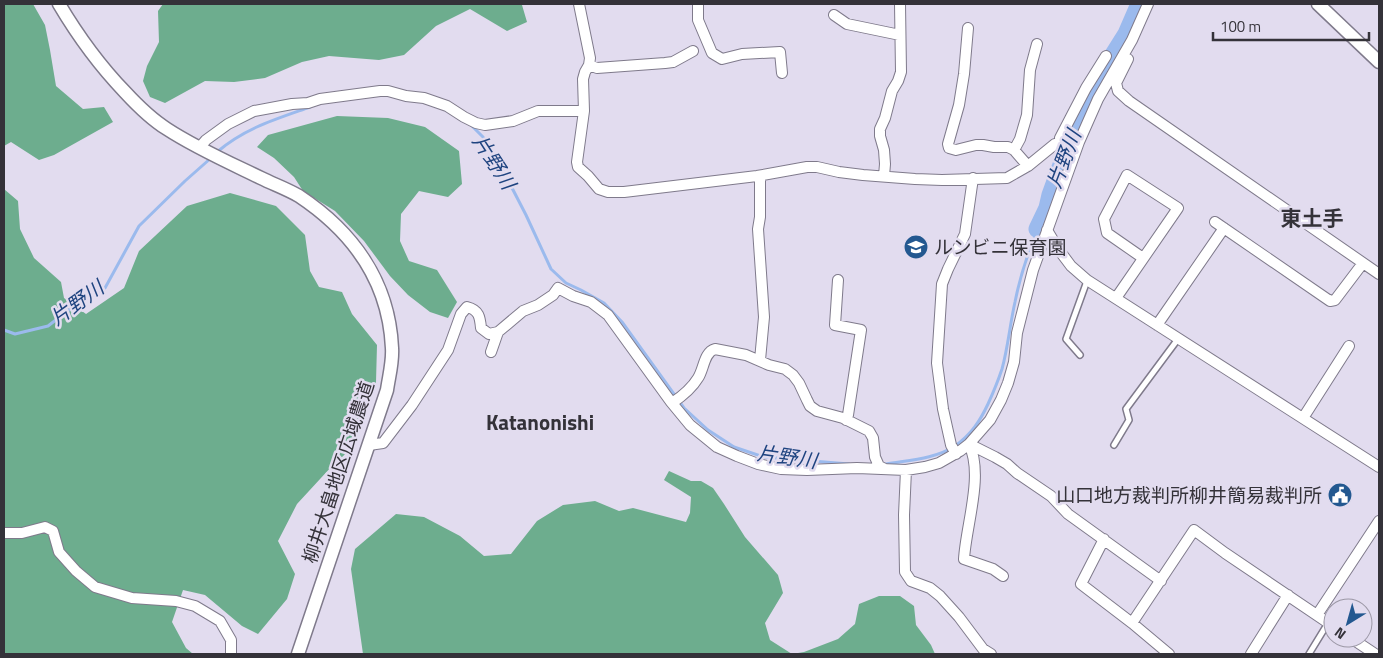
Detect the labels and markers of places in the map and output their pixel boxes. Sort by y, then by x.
place label: ルンビニ保育園 [934,232,1067,261]
school or university icon: ルンビニ保育園 [903,234,929,260]
place label: 山口地方裁判所柳井簡易裁判所 [1056,480,1322,509]
public building icon: 山口地方裁判所柳井簡易裁判所 [1327,482,1353,508]

